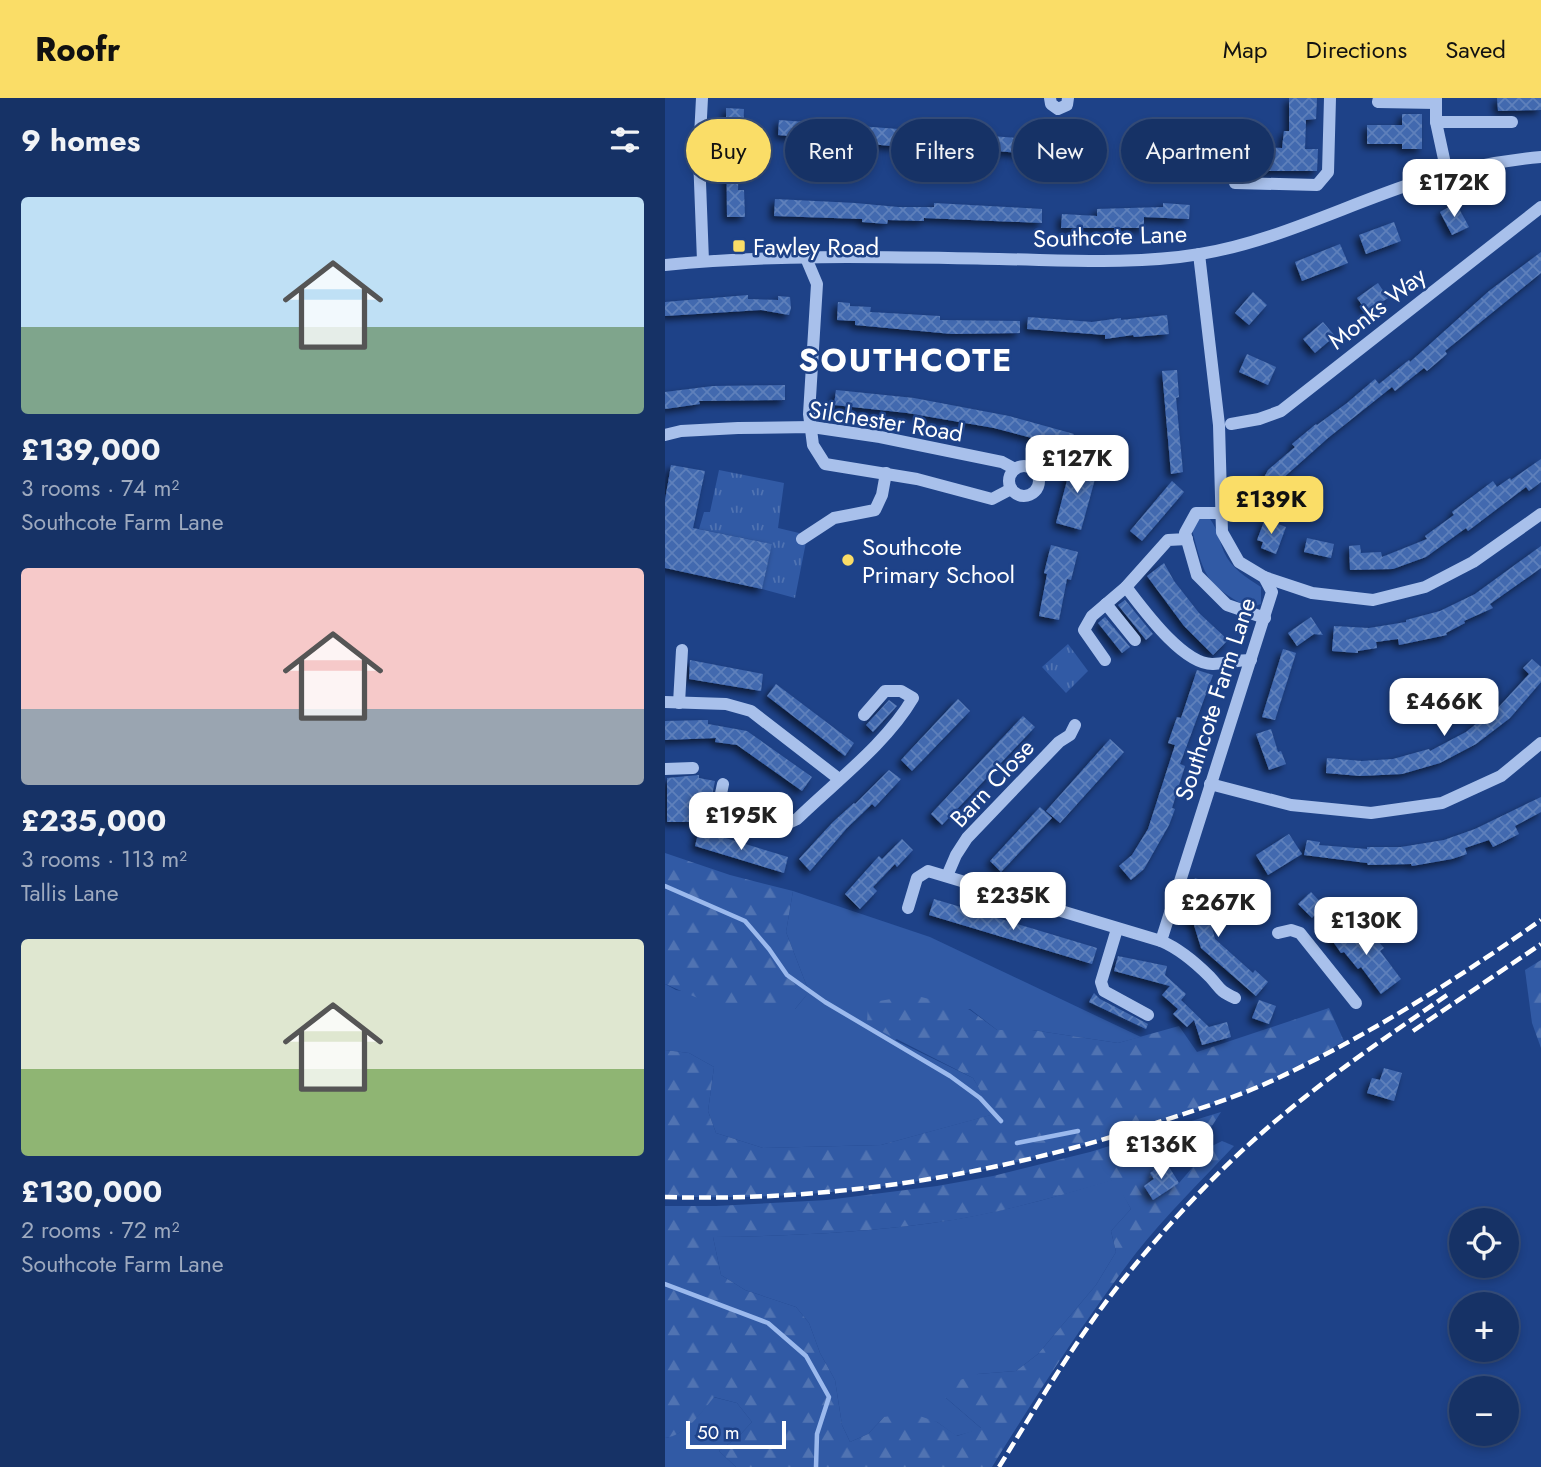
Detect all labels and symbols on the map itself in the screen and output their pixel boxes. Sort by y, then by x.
pin: £172K [1405,159,1503,219]
street label: Southcote Lane [1032,216,1188,256]
place label: Fawley Road [753,229,879,264]
marker: Fawley Road [731,238,747,254]
street label: Monks Way [1321,258,1434,357]
district label: SOUTHCOTE [799,337,1013,383]
street label: Silchester Road [806,391,966,451]
pin: £127K [1028,436,1126,495]
pin: £139K [1222,476,1320,536]
place label: Southcote Primary School [862,529,1015,592]
marker: Southcote Primary School [840,552,856,568]
street label: Southcote Farm Lane [1166,593,1264,805]
pin: £466K [1395,678,1493,738]
street label: Barn Close [942,731,1042,835]
pin: £195K [692,792,790,852]
pin: £235K [964,872,1062,932]
pin: £267K [1169,880,1267,939]
pin: £130K [1317,898,1415,957]
pin: £136K [1112,1122,1210,1181]
scale bar [686,1418,786,1450]

